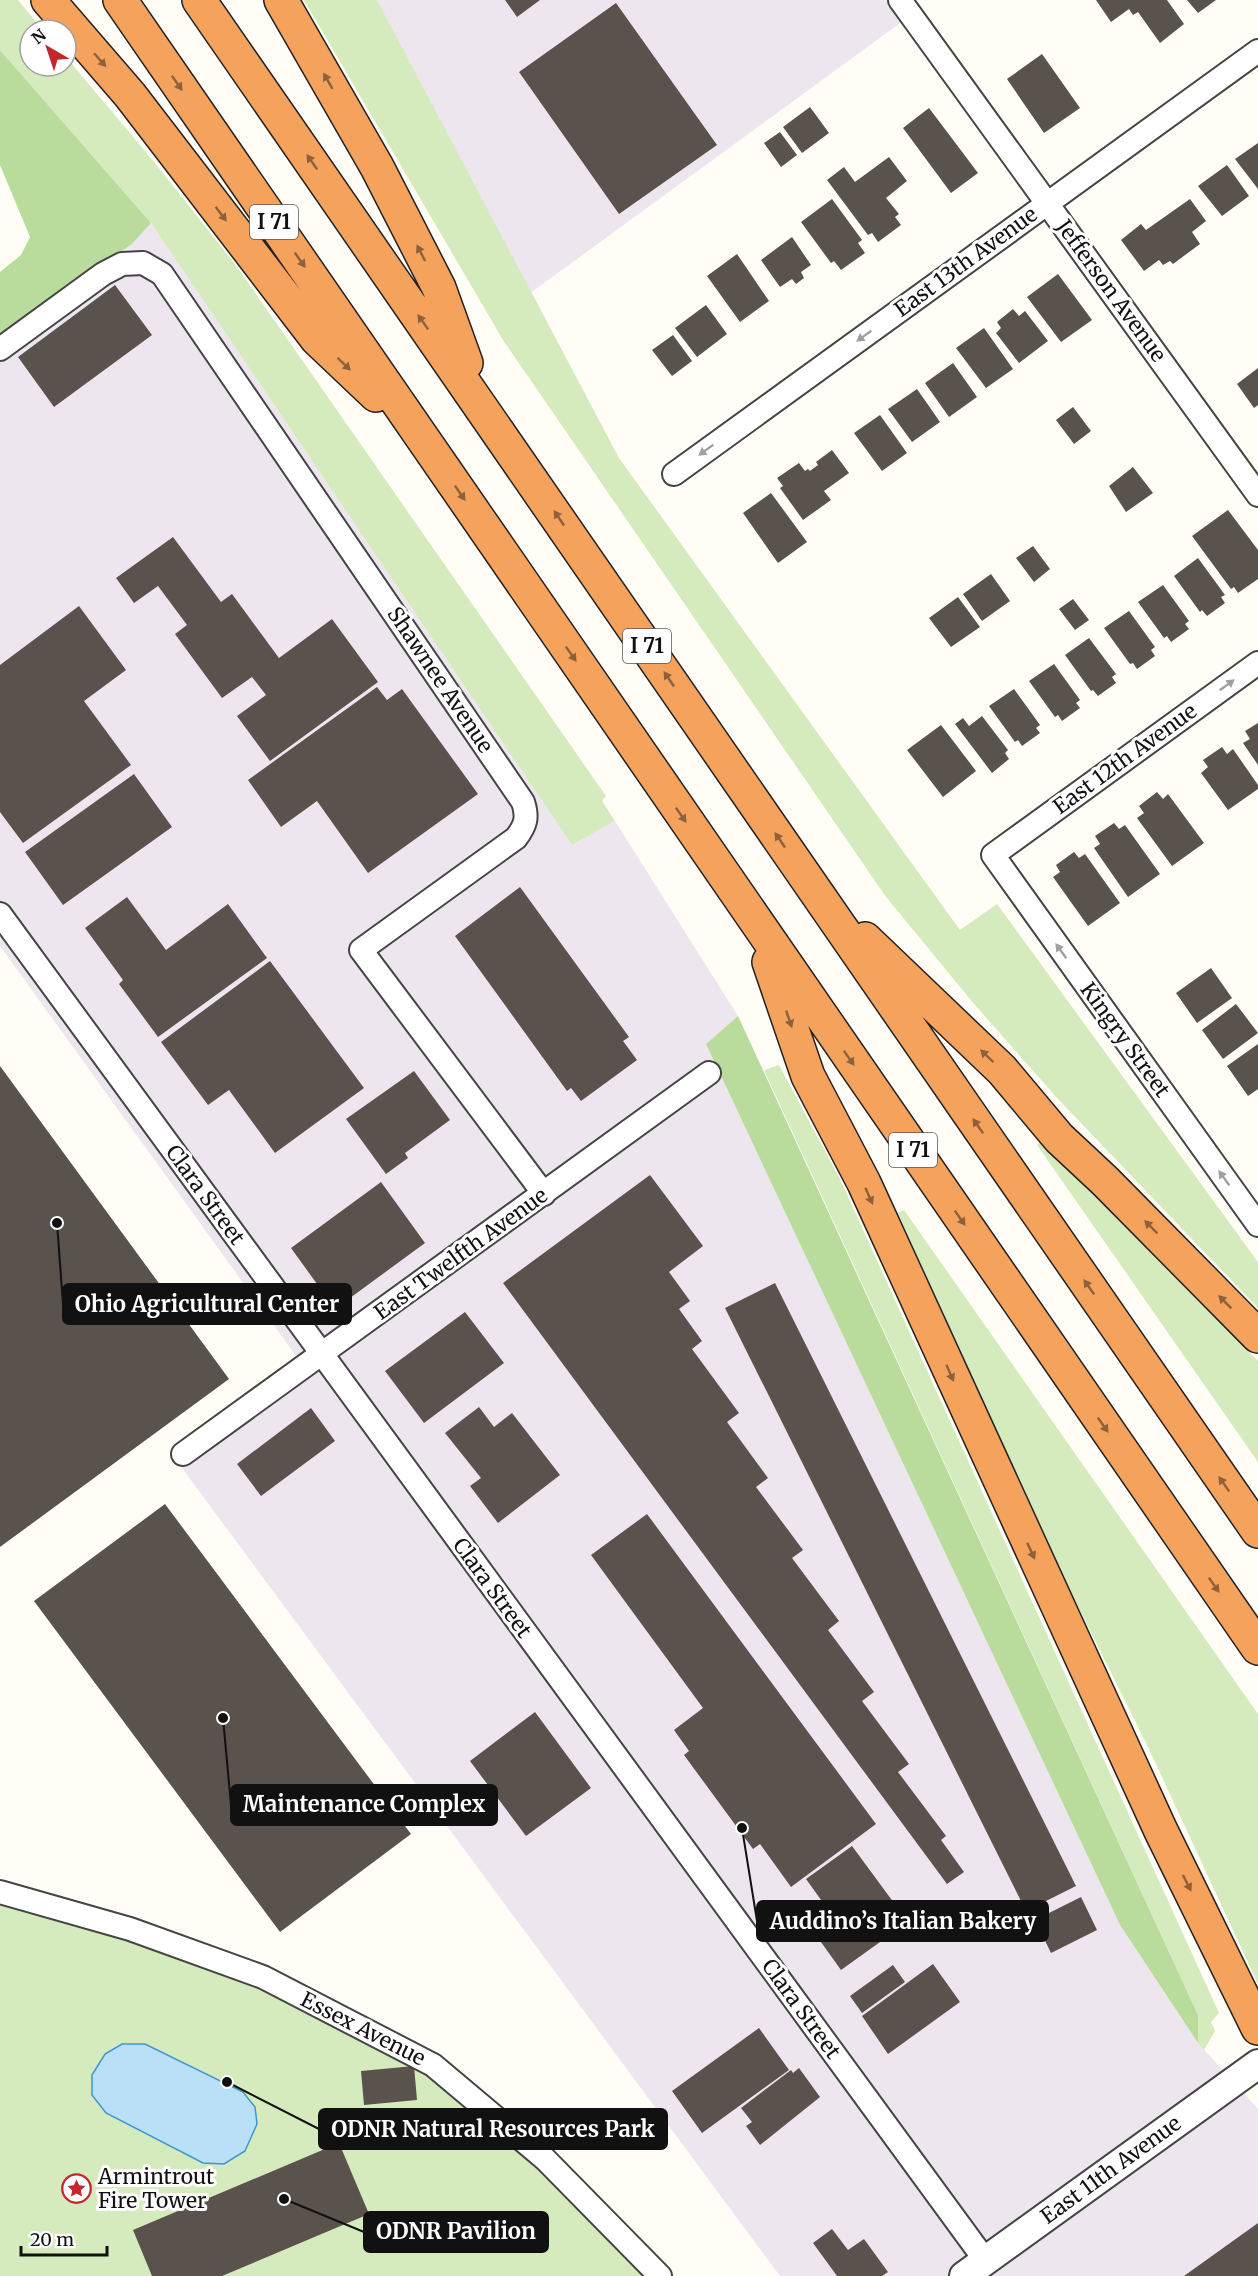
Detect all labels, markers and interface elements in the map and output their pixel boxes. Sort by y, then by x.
north arrow [18,18,78,78]
text: N [27,24,50,48]
one-way arrow [93,52,106,67]
one-way arrow [322,73,333,89]
one-way arrow [171,74,183,90]
one-way arrow [307,154,318,170]
street label: East 13th Avenue [889,201,1043,323]
road number: I 71 [250,205,298,239]
one-way arrow [214,206,226,221]
street label: Jefferson Avenue [1050,213,1172,367]
one-way arrow [416,244,425,261]
one-way arrow [294,252,306,268]
one-way arrow [418,314,429,330]
one-way arrow [856,330,872,342]
one-way arrow [336,357,350,371]
one-way arrow [698,444,713,456]
one-way arrow [455,485,466,502]
one-way arrow [553,511,565,527]
street label: Shawnee Avenue [382,602,499,758]
road number: I 71 [623,629,671,663]
one-way arrow [565,646,576,662]
one-way arrow [664,671,675,688]
one-way arrow [1219,679,1235,691]
street label: East 12th Avenue [1048,697,1202,820]
one-way arrow [675,806,687,822]
one-way arrow [775,832,786,848]
one-way arrow [1056,943,1068,958]
street label: Kingry Street [1075,977,1176,1102]
one-way arrow [784,1010,794,1028]
one-way arrow [980,1049,995,1063]
one-way arrow [843,1050,854,1066]
one-way arrow [972,1119,984,1135]
road number: I 71 [889,1133,937,1167]
street label: Clara Street [160,1139,251,1250]
one-way arrow [1218,1170,1230,1186]
street label: East Twelfth Avenue [369,1182,553,1326]
one-way arrow [865,1187,874,1204]
one-way arrow [954,1210,966,1226]
one-way arrow [1144,1221,1158,1235]
one-way arrow [1083,1279,1095,1295]
callout: Ohio Agricultural Center [63,1284,351,1324]
text: Ohio Agricultural Center [75,1290,339,1318]
one-way arrow [1218,1295,1232,1310]
one-way arrow [945,1365,954,1382]
one-way arrow [1097,1416,1109,1432]
one-way arrow [1218,1476,1230,1492]
street label: Clara Street [447,1532,538,1643]
one-way arrow [1027,1542,1036,1559]
one-way arrow [1208,1577,1219,1593]
callout: Maintenance Complex [231,1785,497,1825]
text: Maintenance Complex [243,1790,486,1818]
one-way arrow [1182,1874,1192,1891]
callout: Auddino’s Italian Bakery [757,1901,1048,1941]
text: Auddino’s Italian Bakery [769,1907,1037,1935]
street label: Clara Street [756,1953,847,2064]
street label: Essex Avenue [296,1986,430,2072]
callout: ODNR Natural Resources Park [319,2109,667,2149]
street label: East 11th Avenue [1035,2110,1186,2230]
text: ODNR Natural Resources Park [331,2115,656,2143]
place label: Armintrout Fire Tower [97,2163,214,2214]
place icon: Armintrout Fire Tower [61,2173,93,2205]
callout: ODNR Pavilion [364,2212,548,2252]
text: ODNR Pavilion [376,2217,536,2245]
scale bar [21,2219,106,2257]
text: 20 m [30,2228,74,2251]

